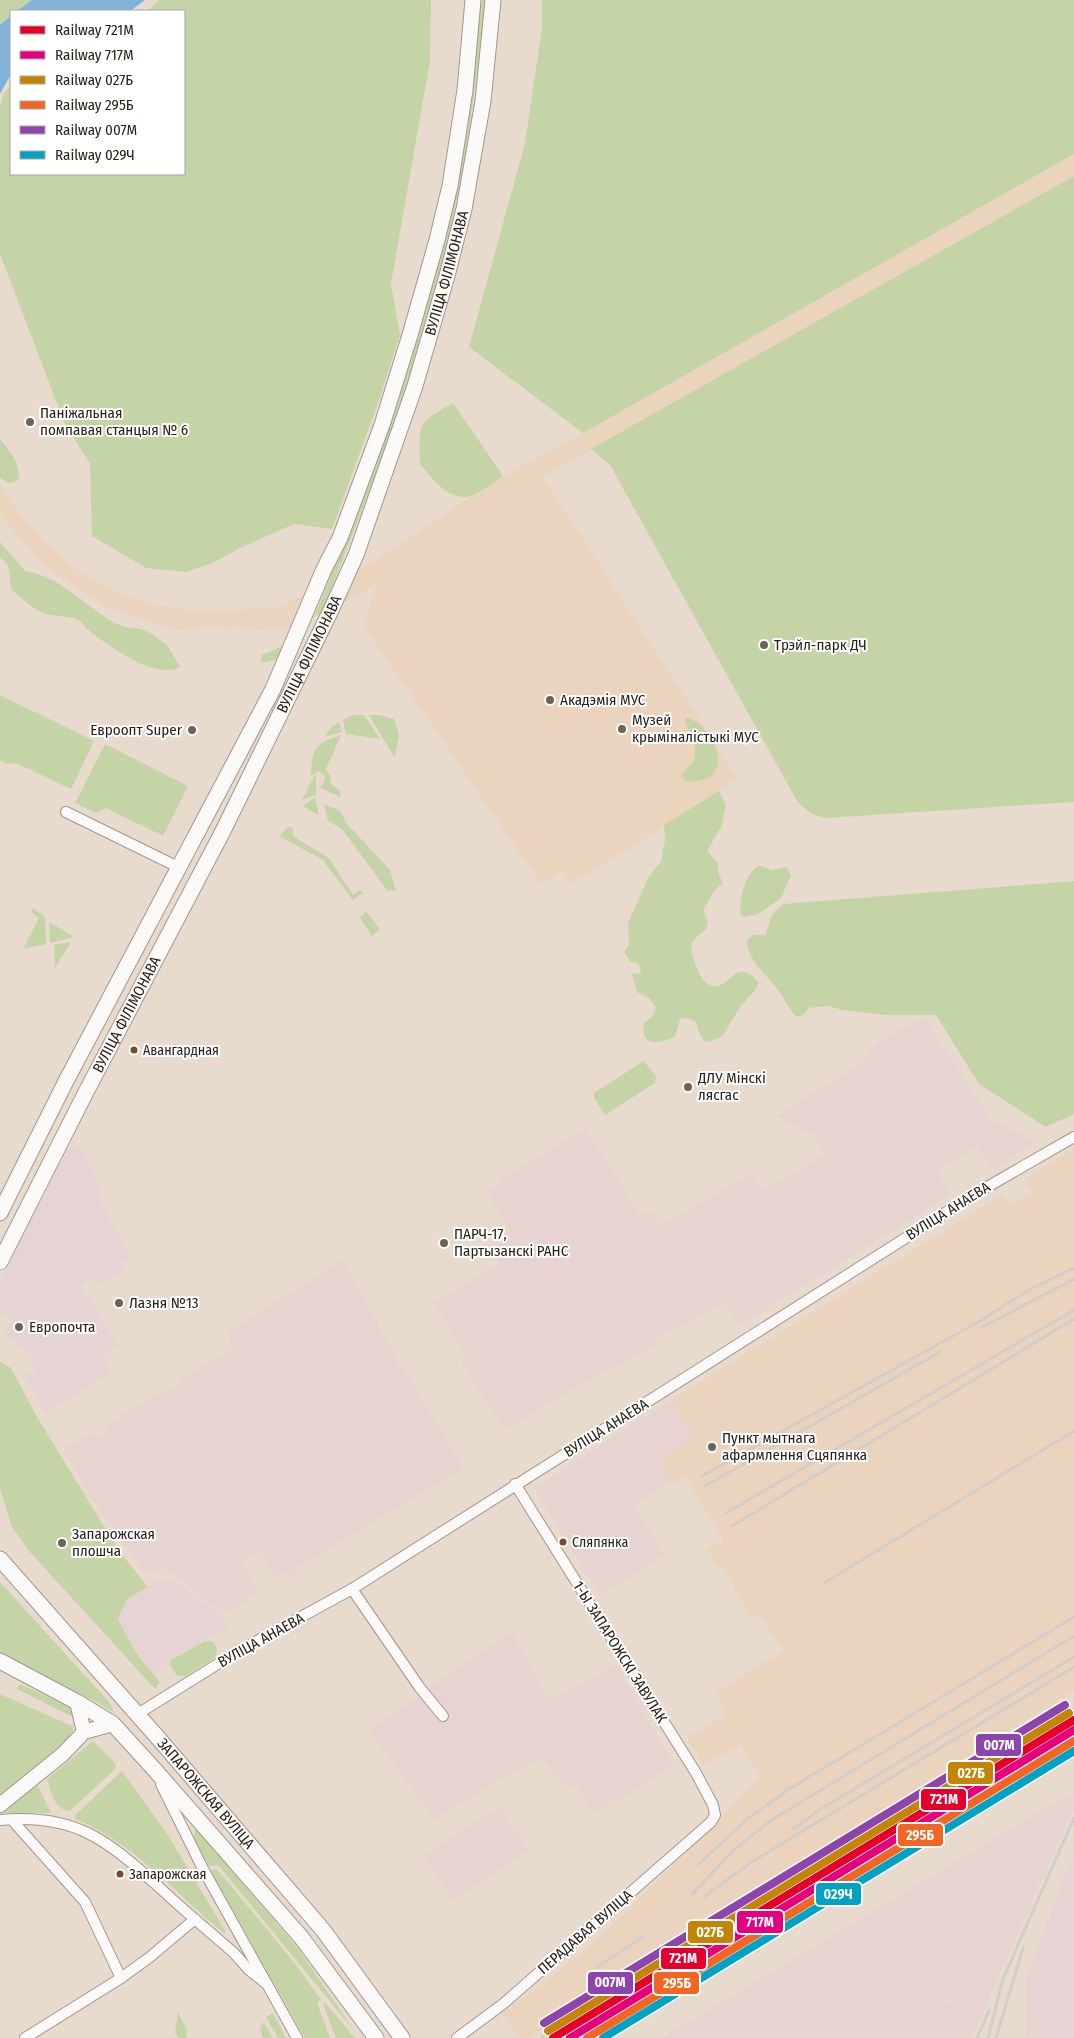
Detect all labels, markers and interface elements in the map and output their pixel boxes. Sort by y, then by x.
legend [10,10,185,175]
text: Railway 721М [55,21,134,39]
text: Railway 717М [55,46,134,64]
text: Railway 027Б [55,71,133,89]
text: Railway 295Б [55,96,134,114]
text: Railway 007М [55,121,137,139]
text: Railway 029Ч [55,146,135,164]
street label: ВУЛІЦА ФІЛІМОНАВА [421,209,472,338]
place label: Паніжальная помпавая станцыя № 6 [40,404,188,439]
marker: Паніжальная помпавая станцыя № 6 [24,416,36,428]
street label: ВУЛІЦА ФІЛІМОНАВА [273,592,346,716]
place label: Трэйл-парк ДЧ [774,636,867,654]
marker: Трэйл-парк ДЧ [758,639,770,651]
place label: Акадэмія МУС [560,691,646,709]
marker: Акадэмія МУС [544,694,556,706]
place label: Музей крыміналістыкі МУС [632,711,759,746]
place label: Евроопт Super [90,721,183,739]
marker: Музей крыміналістыкі МУС [616,723,628,735]
marker: Евроопт Super [186,724,198,736]
street label: ВУЛІЦА ФІЛІМОНАВА [89,953,165,1076]
place label: Авангардная [143,1042,219,1059]
marker: Авангардная [129,1045,139,1055]
place label: ДЛУ Мінскі лясгас [697,1069,766,1104]
marker: ДЛУ Мінскі лясгас [682,1081,694,1093]
street label: ВУЛІЦА АНАЕВА [903,1178,994,1244]
place label: ПАРЧ-17, Партызанскі РАНС [454,1225,569,1260]
marker: ПАРЧ-17, Партызанскі РАНС [438,1237,450,1249]
place label: Лазня №13 [129,1294,199,1312]
marker: Лазня №13 [113,1297,125,1309]
place label: Европочта [29,1318,95,1336]
marker: Европочта [13,1321,25,1333]
street label: ВУЛІЦА АНАЕВА [561,1395,652,1461]
place label: Пункт мытнага афармлення Сцяпянка [722,1429,867,1464]
marker: Пункт мытнага афармлення Сцяпянка [706,1441,718,1453]
place label: Запарожская плошча [72,1525,155,1560]
place label: Сляпянка [572,1534,628,1551]
marker: Запарожская плошча [56,1537,68,1549]
marker: Сляпянка [558,1537,568,1547]
street label: 1-Ы ЗАПАРОЖСКІ ЗАВУЛАК [569,1578,671,1726]
street label: ВУЛІЦА АНАЕВА [215,1609,307,1671]
line badge: 007М [975,1733,1022,1757]
street label: ЗАПАРОЖСКАЯ ВУЛІЦА [153,1735,258,1852]
text: 007М [983,1737,1015,1754]
line badge: 027Б [947,1761,994,1785]
text: 027Б [957,1765,985,1782]
line badge: 721М [920,1788,967,1811]
text: 721М [930,1791,958,1808]
line badge: 295Б [897,1823,944,1847]
text: 295Б [905,1827,934,1844]
place label: Запарожская [129,1866,206,1883]
marker: Запарожская [115,1869,125,1879]
line badge: 029Ч [815,1882,862,1906]
street label: ПЕРАДАВАЯ ВУЛІЦА [534,1886,636,1978]
text: 029Ч [823,1886,853,1903]
line badge: 717М [736,1910,784,1934]
text: 717М [746,1914,774,1931]
line badge: 027Б [687,1920,734,1944]
text: 027Б [696,1924,724,1941]
line badge: 721М [660,1947,707,1970]
text: 721М [669,1950,697,1967]
line badge: 007М [587,1971,634,1995]
line badge: 295Б [653,1971,700,1995]
text: 007М [594,1974,626,1991]
text: 295Б [662,1975,691,1992]

